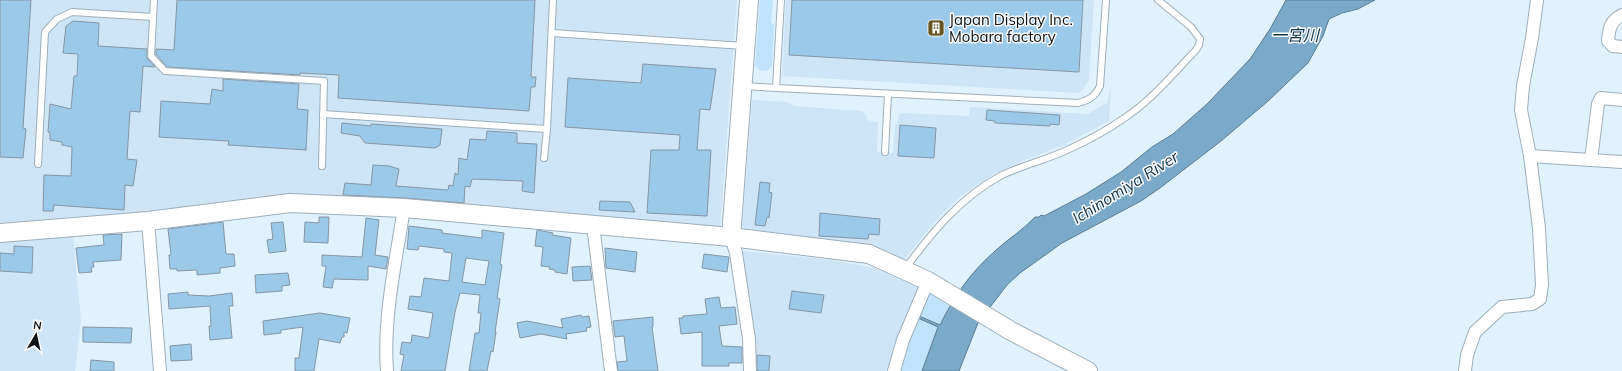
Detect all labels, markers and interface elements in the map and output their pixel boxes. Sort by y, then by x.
place label: Japan Display Inc. Mobara factory [949,10,1073,46]
building icon: Japan Display Inc. Mobara factory [926,18,946,38]
water label: 一宮川 [1271,25,1321,45]
water label: Ichinomiya River [1068,146,1183,228]
north arrow [16,315,56,355]
text: N [32,318,43,333]

